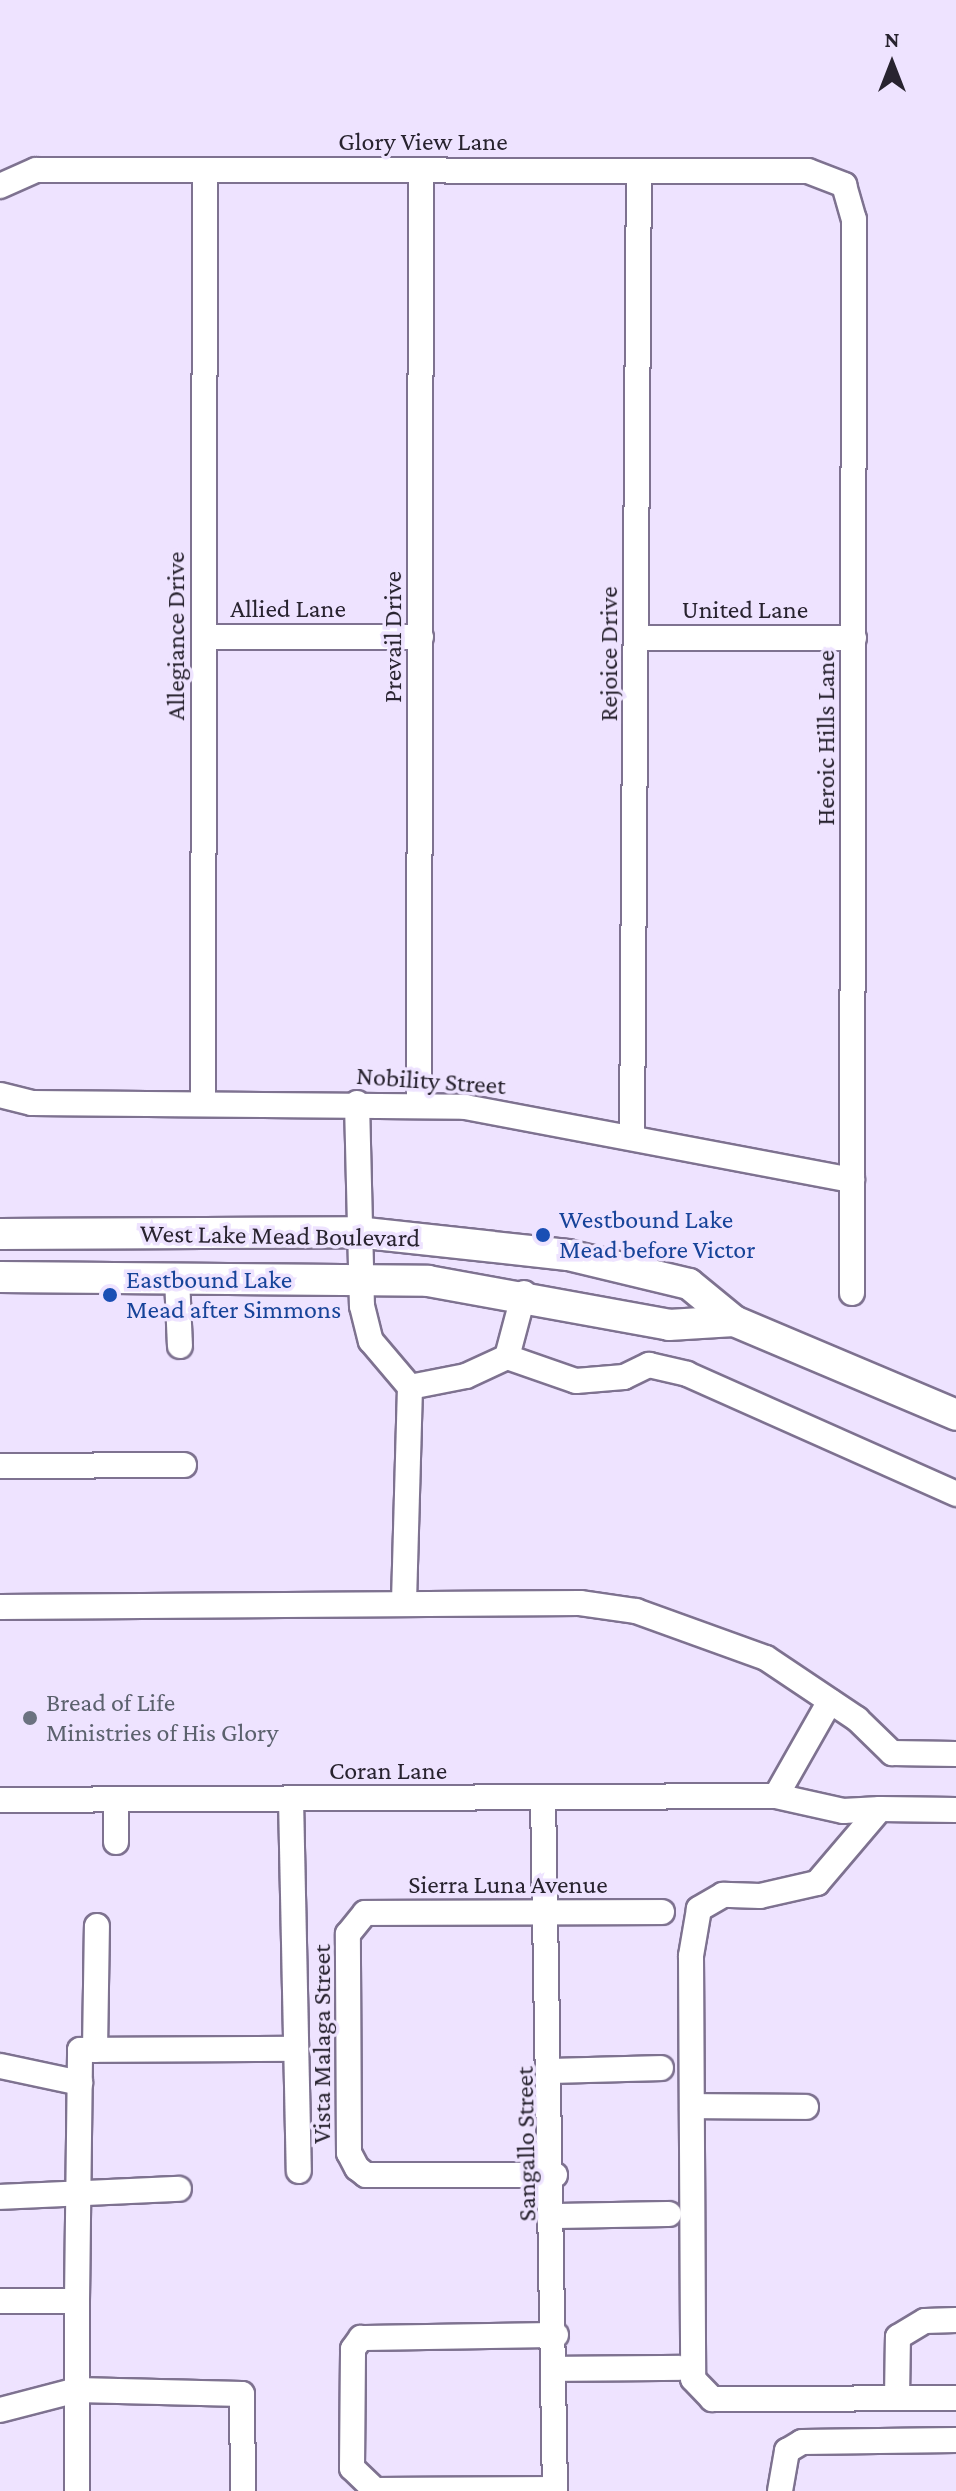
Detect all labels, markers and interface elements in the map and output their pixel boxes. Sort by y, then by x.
north arrow [852,24,932,104]
text: N [885,27,900,52]
street label: Glory View Lane [338,126,508,158]
street label: Allegiance Drive [160,552,192,720]
street label: Prevail Drive [377,571,409,703]
street label: Rejoice Drive [593,586,625,722]
street label: Allied Lane [230,593,346,625]
street label: United Lane [682,594,808,626]
street label: Heroic Hills Lane [810,650,842,826]
street label: Nobility Street [355,1060,507,1102]
place label: Westbound Lake Mead before Victor [559,1204,755,1266]
street label: West Lake Mead Boulevard [140,1218,420,1254]
marker: Westbound Lake Mead before Victor [534,1226,552,1244]
place label: Eastbound Lake Mead after Simmons [126,1264,341,1326]
marker: Eastbound Lake Mead after Simmons [101,1286,119,1304]
place label: Bread of Life Ministries of His Glory [46,1687,278,1748]
marker: Bread of Life Ministries of His Glory [21,1709,39,1727]
street label: Coran Lane [329,1755,447,1787]
street label: Sierra Luna Avenue [408,1869,608,1901]
street label: Vista Malaga Street [306,1944,338,2144]
street label: Sangallo Street [509,2066,543,2222]

